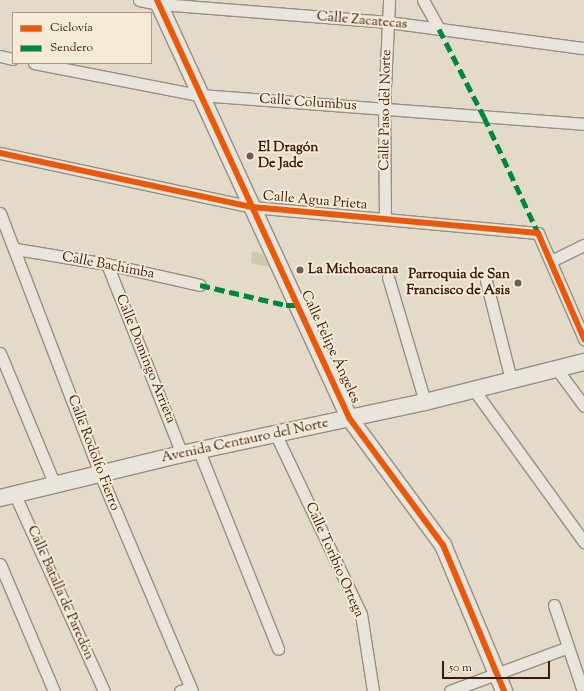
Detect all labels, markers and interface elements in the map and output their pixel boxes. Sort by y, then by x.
street label: Calle Zacatecas [316,9,408,33]
legend [12,12,152,64]
text: Ciclovía [50,19,93,37]
text: Sendero [50,39,93,57]
street label: Calle Paso del Norte [377,49,395,171]
street label: Calle Columbus [259,91,357,115]
place label: El Dragón De Jade [258,140,319,172]
marker: El Dragón De Jade [245,151,255,161]
street label: Calle Agua Prieta [262,188,368,214]
street label: Calle Bachimba [60,249,156,283]
place label: La Michoacana [308,262,398,278]
marker: La Michoacana [295,265,305,275]
place label: Parroquia de San Francisco de Asis [406,267,510,300]
marker: Parroquia de San Francisco de Asis [513,278,523,288]
street label: Calle Felipe Ángeles [297,288,363,406]
street label: Calle Domingo Arrieta [111,292,179,426]
street label: Calle Rodolfo Fierro [63,393,123,513]
street label: Avenida Centauro del Norte [160,415,330,467]
street label: Calle Toribio Ortega [301,500,367,620]
street label: Calle Batalla de Paredón [23,523,97,663]
scale bar [444,653,552,679]
text: 50 m [449,659,472,677]

